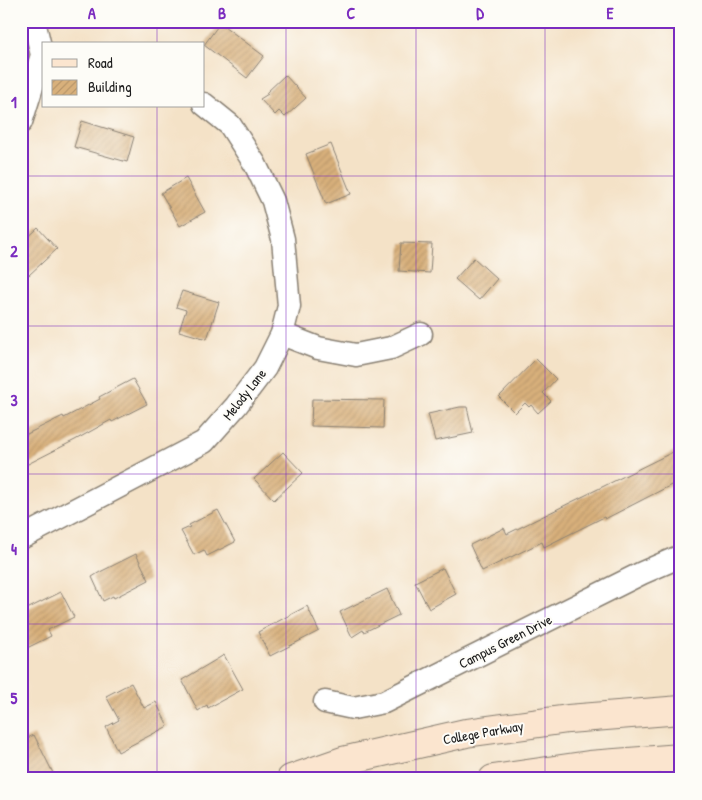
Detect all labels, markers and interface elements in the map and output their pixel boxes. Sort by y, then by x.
text: A [88,2,96,24]
text: B [218,2,226,24]
text: C [347,2,356,24]
text: D [476,2,484,24]
text: E [606,2,614,24]
legend [42,42,205,108]
text: Road [88,52,113,73]
text: Building [88,76,132,97]
text: 1 [11,91,17,113]
text: 2 [10,240,18,262]
street label: Melody Lane [218,364,271,424]
text: 3 [10,389,18,411]
text: 4 [11,538,17,560]
street label: Campus Green Drive [455,609,556,674]
text: 5 [11,687,18,709]
street label: College Parkway [441,716,525,749]

